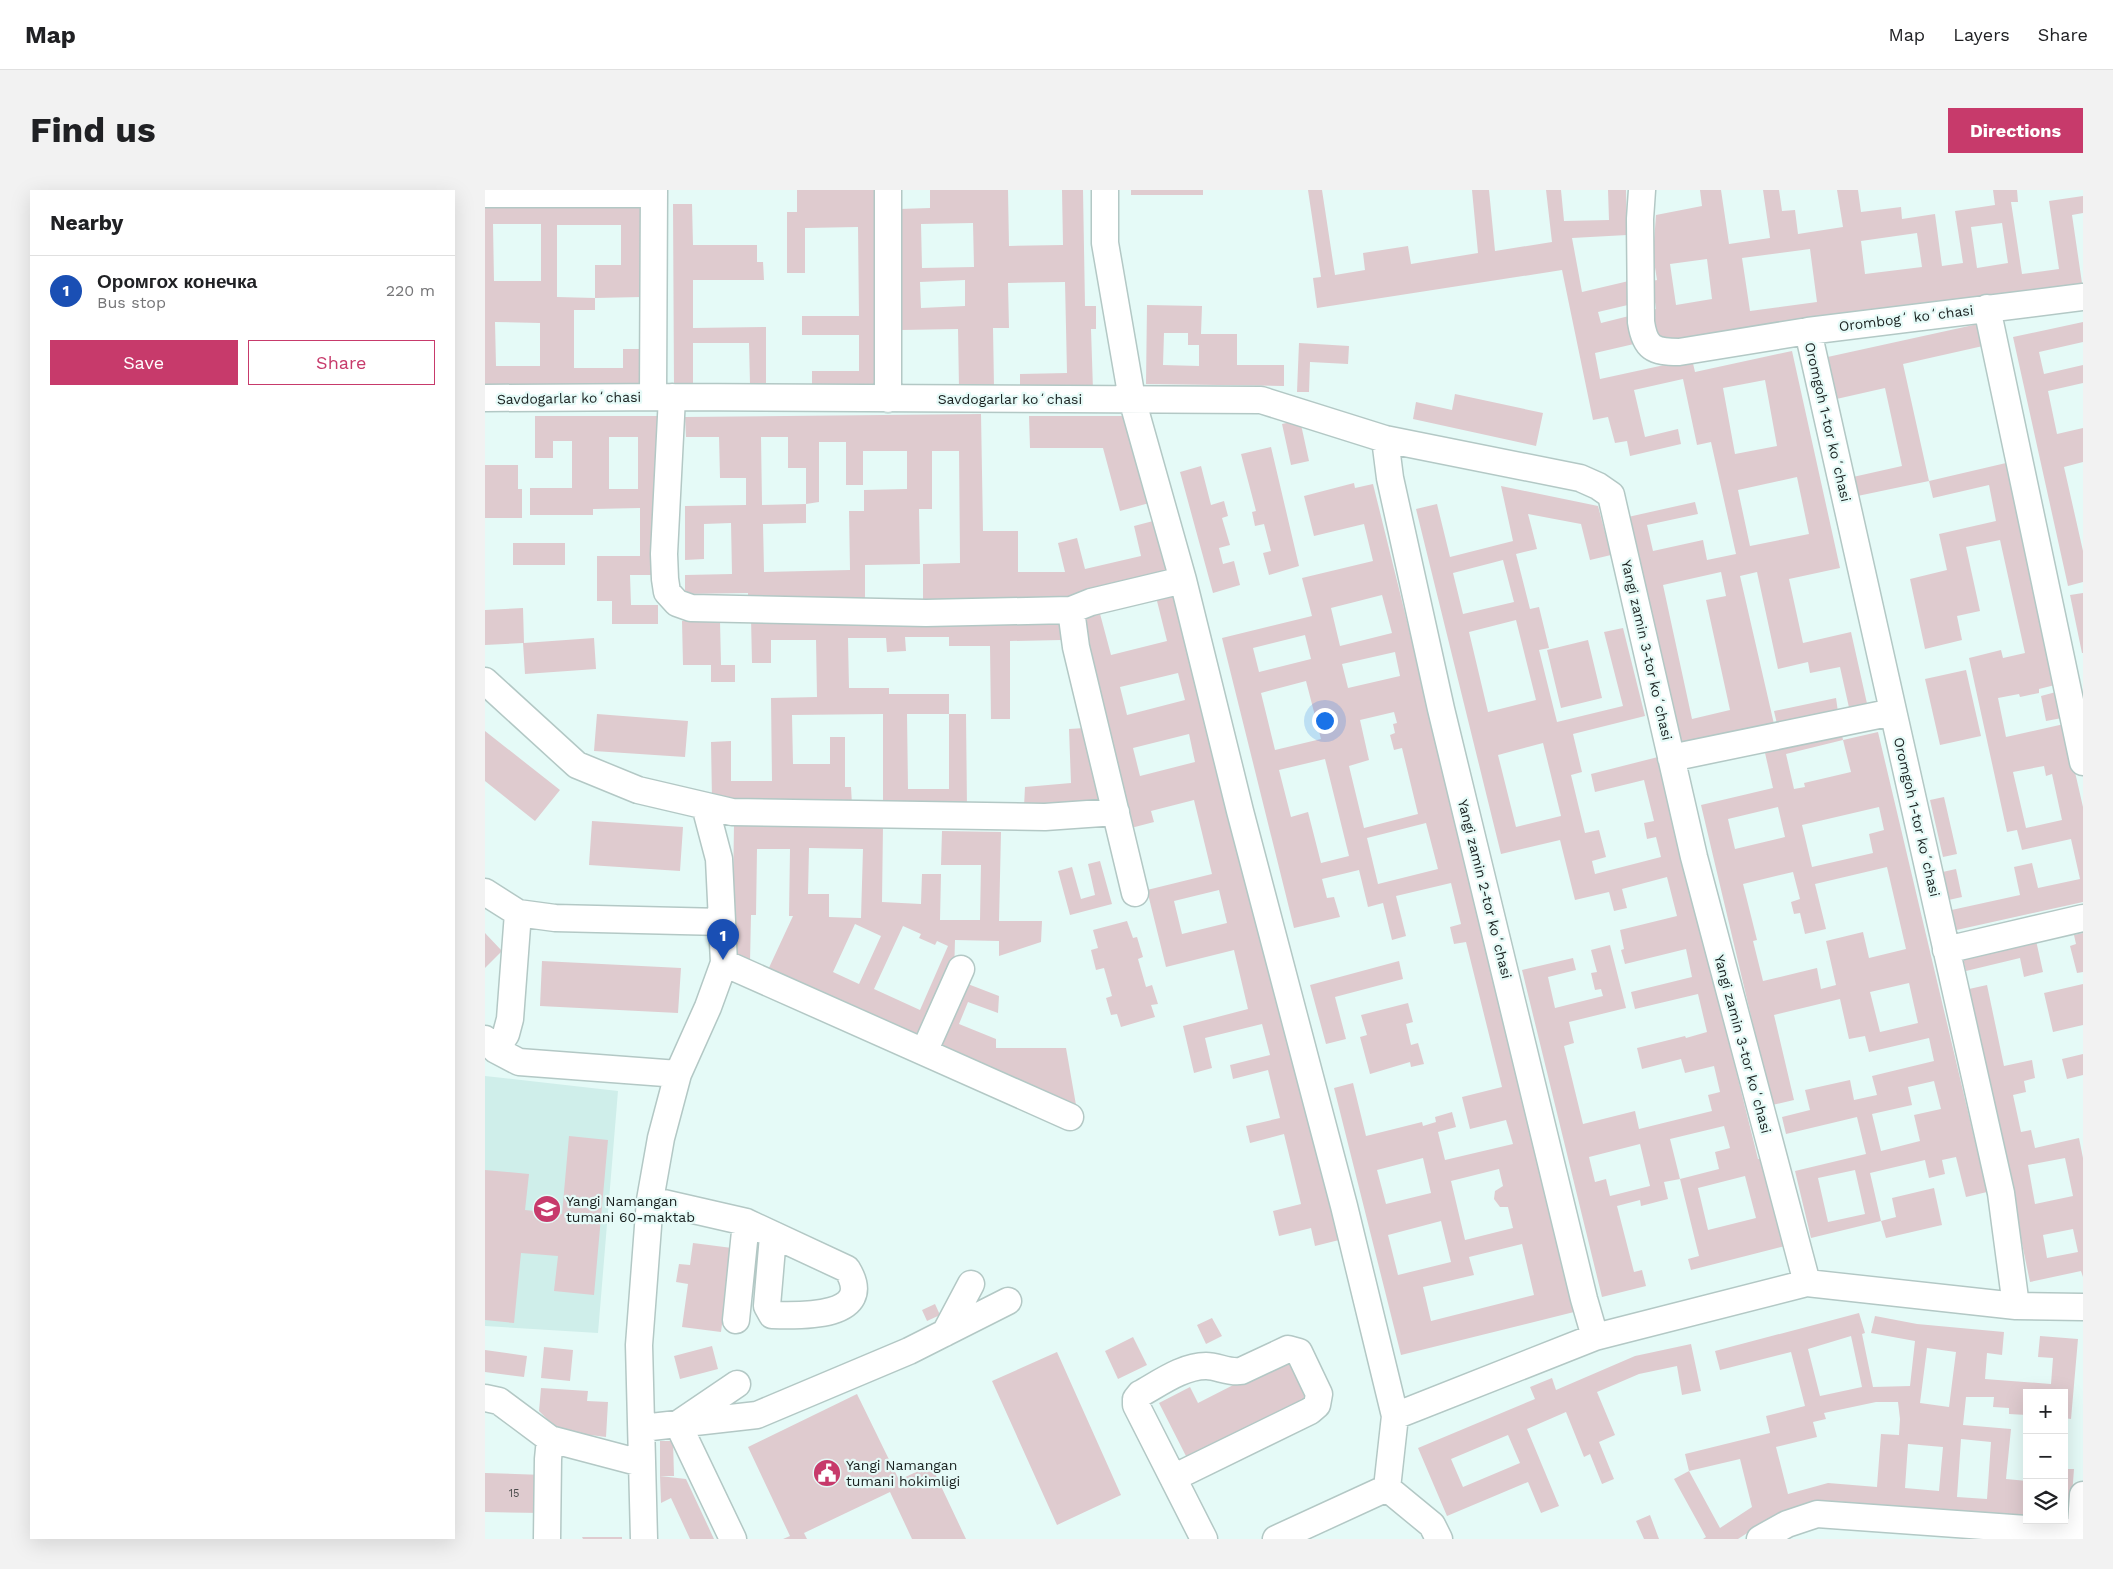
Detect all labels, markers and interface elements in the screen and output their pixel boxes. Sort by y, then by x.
text: Map [25,21,76,49]
text: Map [1888,24,1925,45]
text: Layers [1953,24,2010,45]
text: Share [2038,24,2088,45]
button: Directions [1948,108,2083,153]
text: Find us [30,109,156,151]
text: Nearby [50,210,123,235]
text: Оромгох конечка [97,270,257,293]
text: 1 [63,281,69,300]
text: 220 m [386,281,435,300]
text: Bus stop [97,293,166,312]
street label: Orombogʻ koʻchasi [1838,302,1974,334]
button: Save [50,340,238,385]
button: Share [248,340,435,385]
street label: Oromgoh 1-tor koʻchasi [1802,341,1854,503]
street label: Savdogarlar koʻchasi [497,389,641,407]
street label: Savdogarlar koʻchasi [938,391,1082,407]
street label: Yangi zamin 3-tor koʻchasi [1618,558,1676,742]
your location [1312,708,1338,734]
street label: Oromgoh 1-tor koʻchasi [1891,736,1943,898]
street label: Yangi zamin 2-tor koʻchasi [1455,798,1515,980]
pin: 1 [707,919,739,960]
street label: Yangi zamin 3-tor koʻchasi [1711,953,1775,1135]
place label: Yangi Namangan tumani 60-maktab [566,1193,695,1225]
school or university icon: Yangi Namangan tumani 60-maktab [532,1194,562,1224]
map controls [2023,1389,2068,1524]
button: + [2023,1389,2068,1434]
button: − [2023,1434,2068,1479]
place label: Yangi Namangan tumani hokimligi [846,1457,960,1489]
public building icon: Yangi Namangan tumani hokimligi [812,1458,842,1488]
button: layers [2023,1479,2068,1524]
house number: 15 [509,1487,519,1500]

